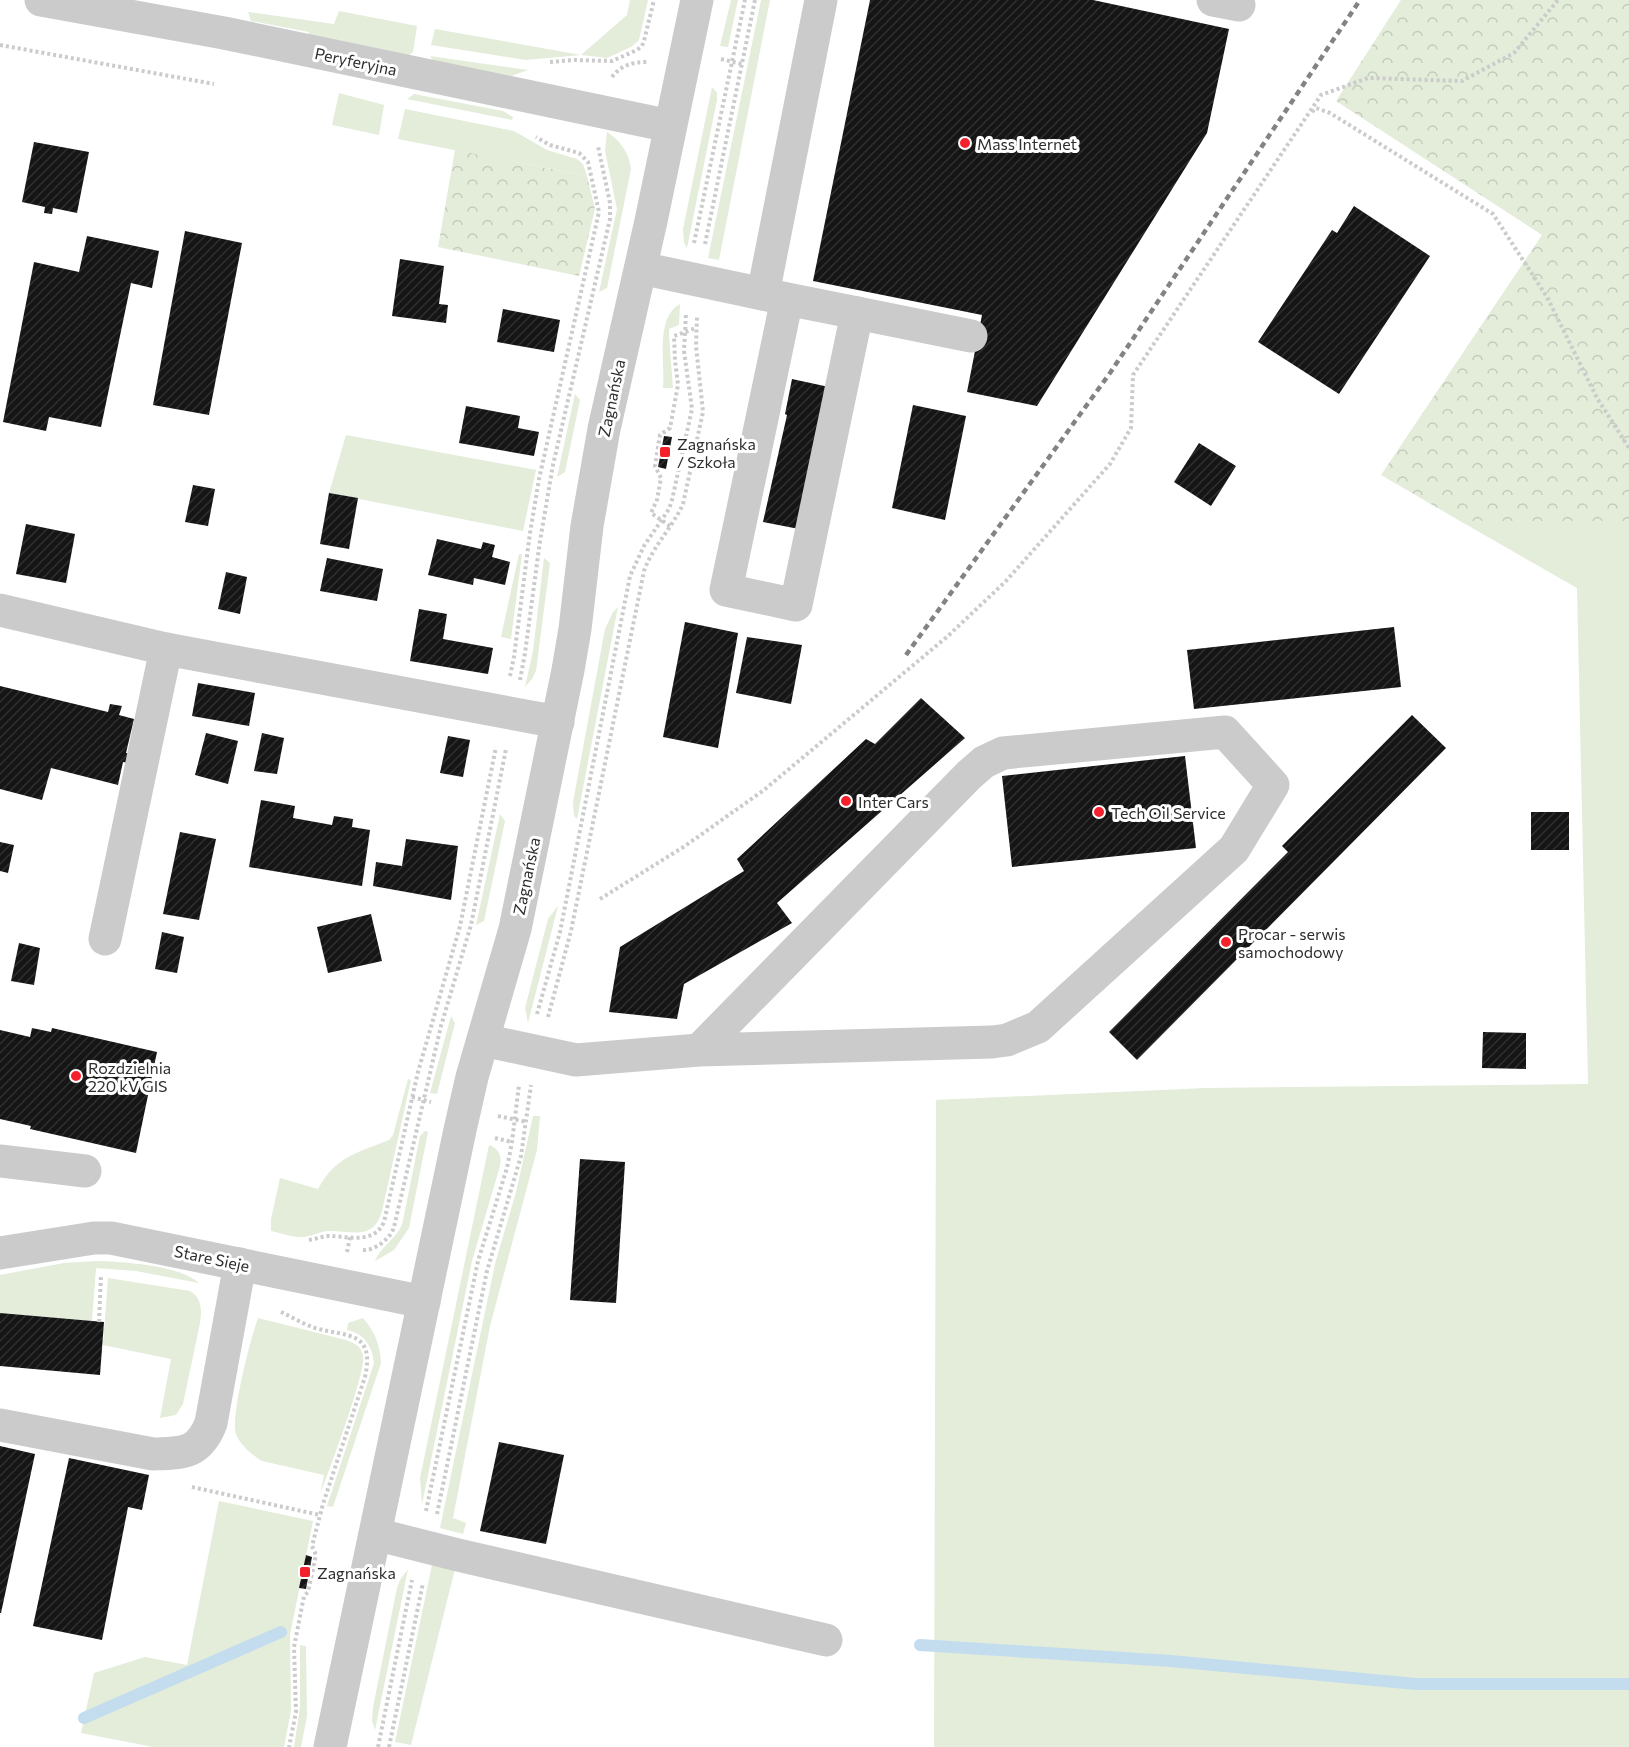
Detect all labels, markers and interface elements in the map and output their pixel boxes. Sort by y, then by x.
street label: Peryferyjna [313,43,399,79]
place label: Mass Internet [977,134,1078,153]
marker: Mass Internet [958,136,972,150]
street label: Zagnańska [594,357,628,439]
place label: Zagnańska / Szkoła [677,434,756,471]
marker: Zagnańska / Szkoła [658,445,672,459]
place label: Inter Cars [858,792,929,811]
marker: Inter Cars [839,794,853,808]
place label: Tech Oil Service [1111,803,1226,822]
marker: Tech Oil Service [1092,805,1106,819]
street label: Zagnańska [509,835,543,917]
place label: Procar - serwis samochodowy [1238,924,1346,961]
marker: Procar - serwis samochodowy [1219,935,1233,949]
place label: Rozdzielnia 220 kV GIS [88,1058,171,1095]
marker: Rozdzielnia 220 kV GIS [69,1069,83,1083]
street label: Stare Sieje [173,1241,251,1275]
place label: Zagnańska [317,1563,396,1582]
marker: Zagnańska [298,1565,312,1579]

